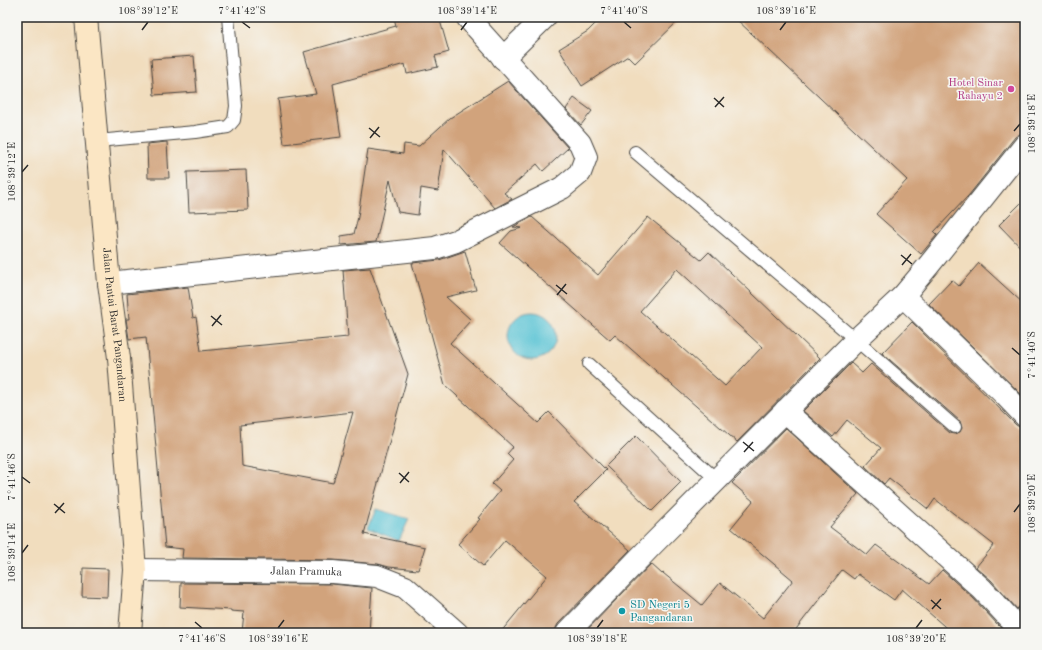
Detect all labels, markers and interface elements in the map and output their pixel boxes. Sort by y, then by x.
text: 108°39'12"E [118,6,178,16]
text: 7°41'42"S [218,6,266,16]
text: 108°39'14"E [437,6,497,16]
text: 7°41'40"S [600,6,648,16]
text: 108°39'16"E [756,6,816,16]
place label: Hotel Sinar Rahayu 2 [948,78,1003,102]
marker: Hotel Sinar Rahayu 2 [1006,84,1016,94]
text: 108°39'18"E [1027,94,1037,154]
text: 108°39'12"E [7,142,17,202]
street label: Jalan Pantai Barat Pangandaran [100,247,128,402]
text: 7°41'40"S [1027,331,1037,379]
text: 7°41'46"S [7,453,17,501]
text: 108°39'20"E [1027,474,1037,534]
text: 108°39'14"E [7,523,17,583]
street label: Jalan Pramuka [270,566,343,578]
place label: SD Negeri 5 Pangandaran [630,600,693,624]
marker: SD Negeri 5 Pangandaran [617,606,627,616]
text: 7°41'46"S [178,634,226,644]
text: 108°39'16"E [248,634,308,644]
text: 108°39'18"E [567,634,627,644]
text: 108°39'20"E [886,634,946,644]

